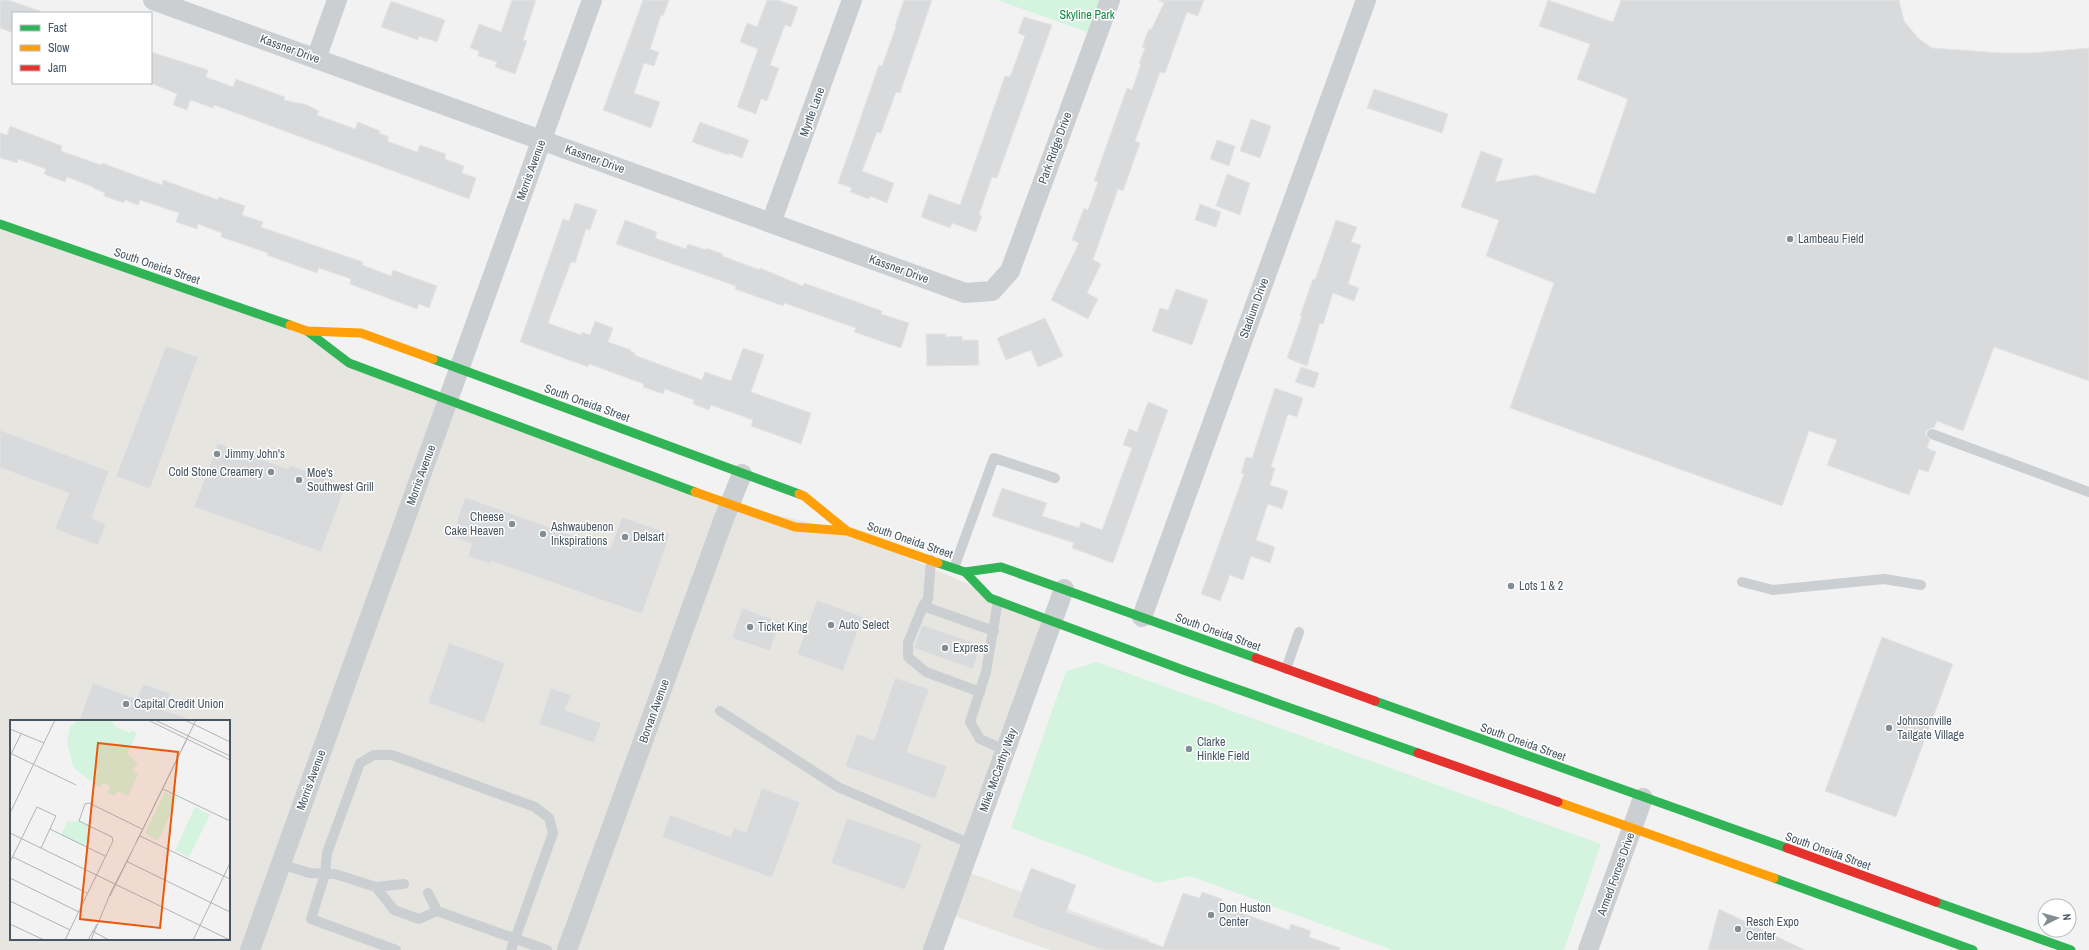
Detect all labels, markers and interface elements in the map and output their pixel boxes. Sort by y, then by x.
park label: Skyline Park [1059,7,1115,23]
legend [12,12,152,84]
text: Fast [48,20,67,36]
street label: Kassner Drive [258,31,322,67]
text: Slow [48,40,70,56]
text: Jam [48,60,67,76]
street label: Myrtle Lane [796,85,828,139]
street label: Park Ridge Drive [1035,110,1075,186]
street label: Morris Avenue [513,138,549,202]
street label: Kassner Drive [563,141,627,177]
place label: Lambeau Field [1798,231,1864,247]
marker: Lambeau Field [1785,234,1795,244]
street label: South Oneida Street [112,244,202,288]
street label: Kassner Drive [867,251,931,287]
street label: Stadium Drive [1236,276,1272,340]
street label: South Oneida Street [542,380,632,426]
street label: Morris Avenue [403,443,439,507]
place label: Jimmy John's [225,446,285,462]
marker: Jimmy John's [212,449,222,459]
place label: Cold Stone Creamery [168,464,263,480]
place label: Moe's Southwest Grill [307,465,374,495]
marker: Cold Stone Creamery [266,467,276,477]
marker: Moe's Southwest Grill [294,475,304,485]
place label: Cheese Cake Heaven [444,509,504,539]
street label: South Oneida Street [865,518,955,562]
marker: Cheese Cake Heaven [507,519,517,529]
place label: Ashwaubenon Inkspirations [550,519,613,549]
marker: Ashwaubenon Inkspirations [538,529,548,539]
place label: Delsart [633,529,664,545]
marker: Delsart [620,532,630,542]
place label: Lots 1 & 2 [1519,578,1563,594]
marker: Lots 1 & 2 [1506,581,1516,591]
street label: South Oneida Street [1173,609,1263,655]
place label: Auto Select [838,617,890,633]
place label: Ticket King [758,619,808,635]
marker: Auto Select [826,620,836,630]
marker: Ticket King [745,622,755,632]
place label: Express [953,640,989,656]
marker: Express [940,643,950,653]
street label: Borvan Avenue [635,677,673,745]
place label: Capital Credit Union [134,696,224,712]
marker: Capital Credit Union [121,699,131,709]
place label: Johnsonville Tailgate Village [1897,713,1964,743]
street label: South Oneida Street [1478,719,1568,765]
inset map [10,720,230,940]
marker: Johnsonville Tailgate Village [1884,723,1894,733]
street label: Mike McCarthy Way [975,726,1021,814]
place label: Clarke Hinkle Field [1197,734,1250,764]
marker: Clarke Hinkle Field [1184,744,1194,754]
street label: Morris Avenue [293,748,329,812]
street label: South Oneida Street [1783,828,1873,874]
street label: Armed Forces Drive [1593,830,1638,919]
north arrow [2037,898,2077,938]
place label: Don Huston Center [1219,900,1271,930]
marker: Don Huston Center [1206,910,1216,920]
text: N [2060,913,2074,921]
place label: Resch Expo Center [1746,914,1799,944]
marker: Resch Expo Center [1733,924,1743,934]

